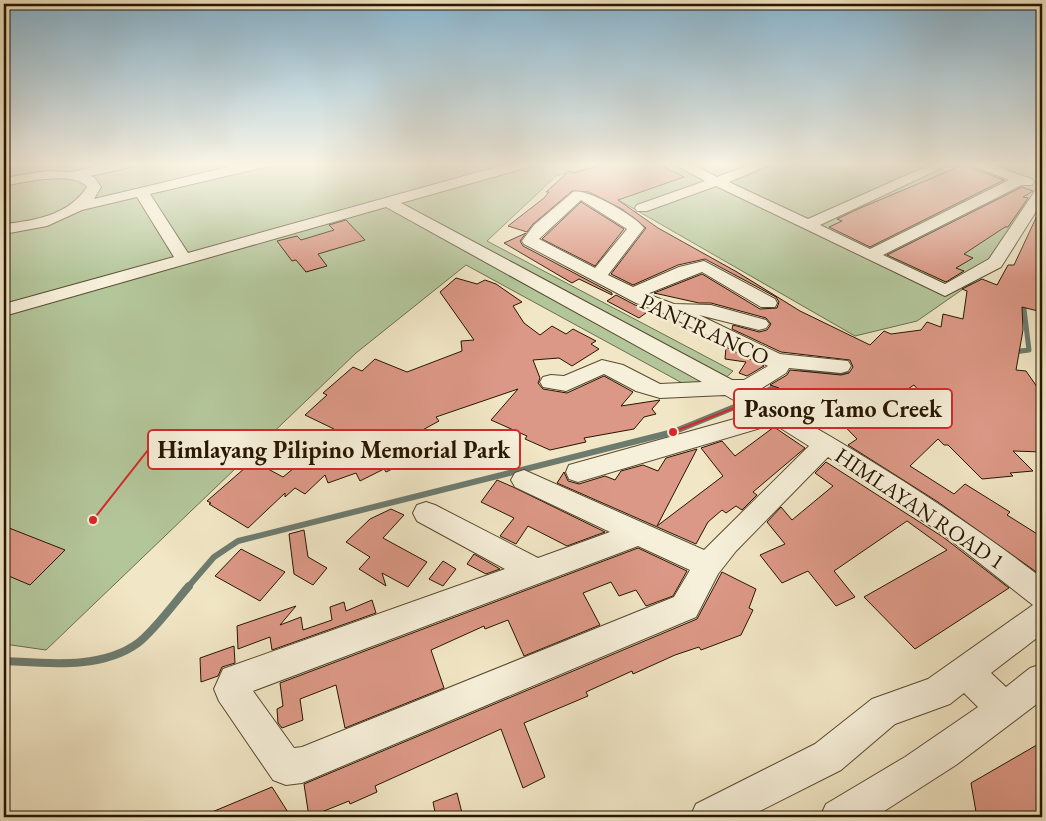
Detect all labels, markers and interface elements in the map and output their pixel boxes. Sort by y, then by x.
street label: PANTRANCO [636,287,774,372]
callout: Pasong Tamo Creek [734,389,952,428]
text: Pasong Tamo Creek [744,393,943,425]
callout: Himlayang Pilipino Memorial Park [148,430,520,469]
text: Himlayang Pilipino Memorial Park [158,434,511,466]
street label: HIMLAYAN ROAD 1 [829,441,1010,576]

